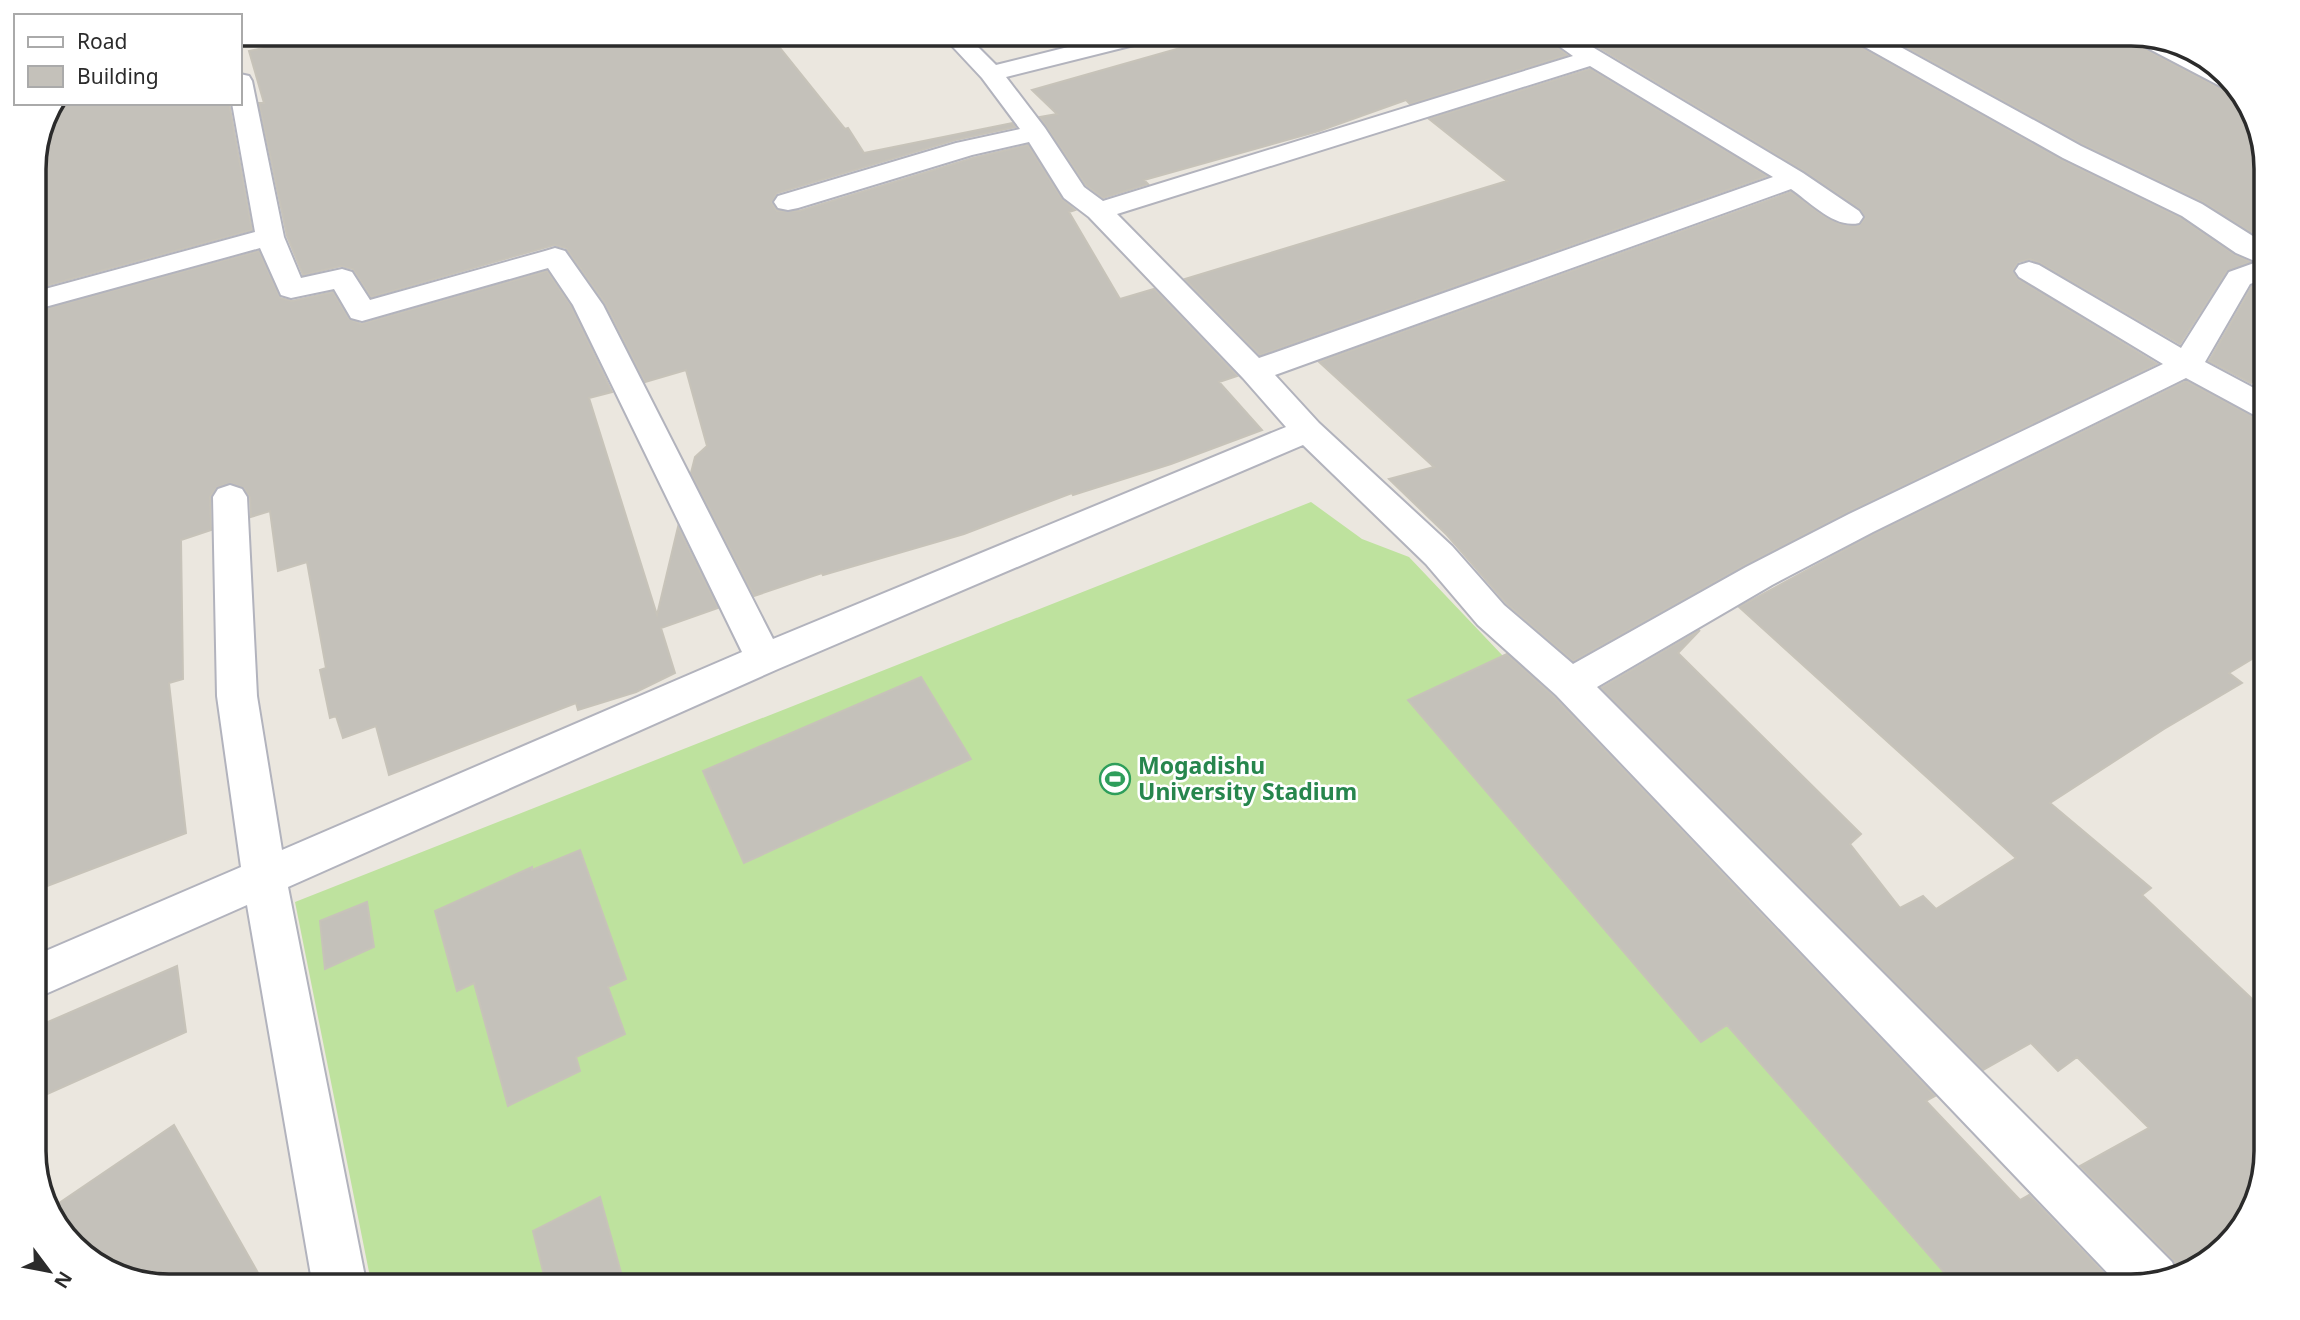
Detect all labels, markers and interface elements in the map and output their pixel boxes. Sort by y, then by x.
legend [14,14,242,105]
text: Road [77,27,127,55]
text: Building [77,62,159,90]
place label: Mogadishu University Stadium [1138,749,1357,807]
sports icon: Mogadishu University Stadium [1098,762,1132,796]
north arrow [14,1236,84,1306]
text: N [48,1267,79,1293]

